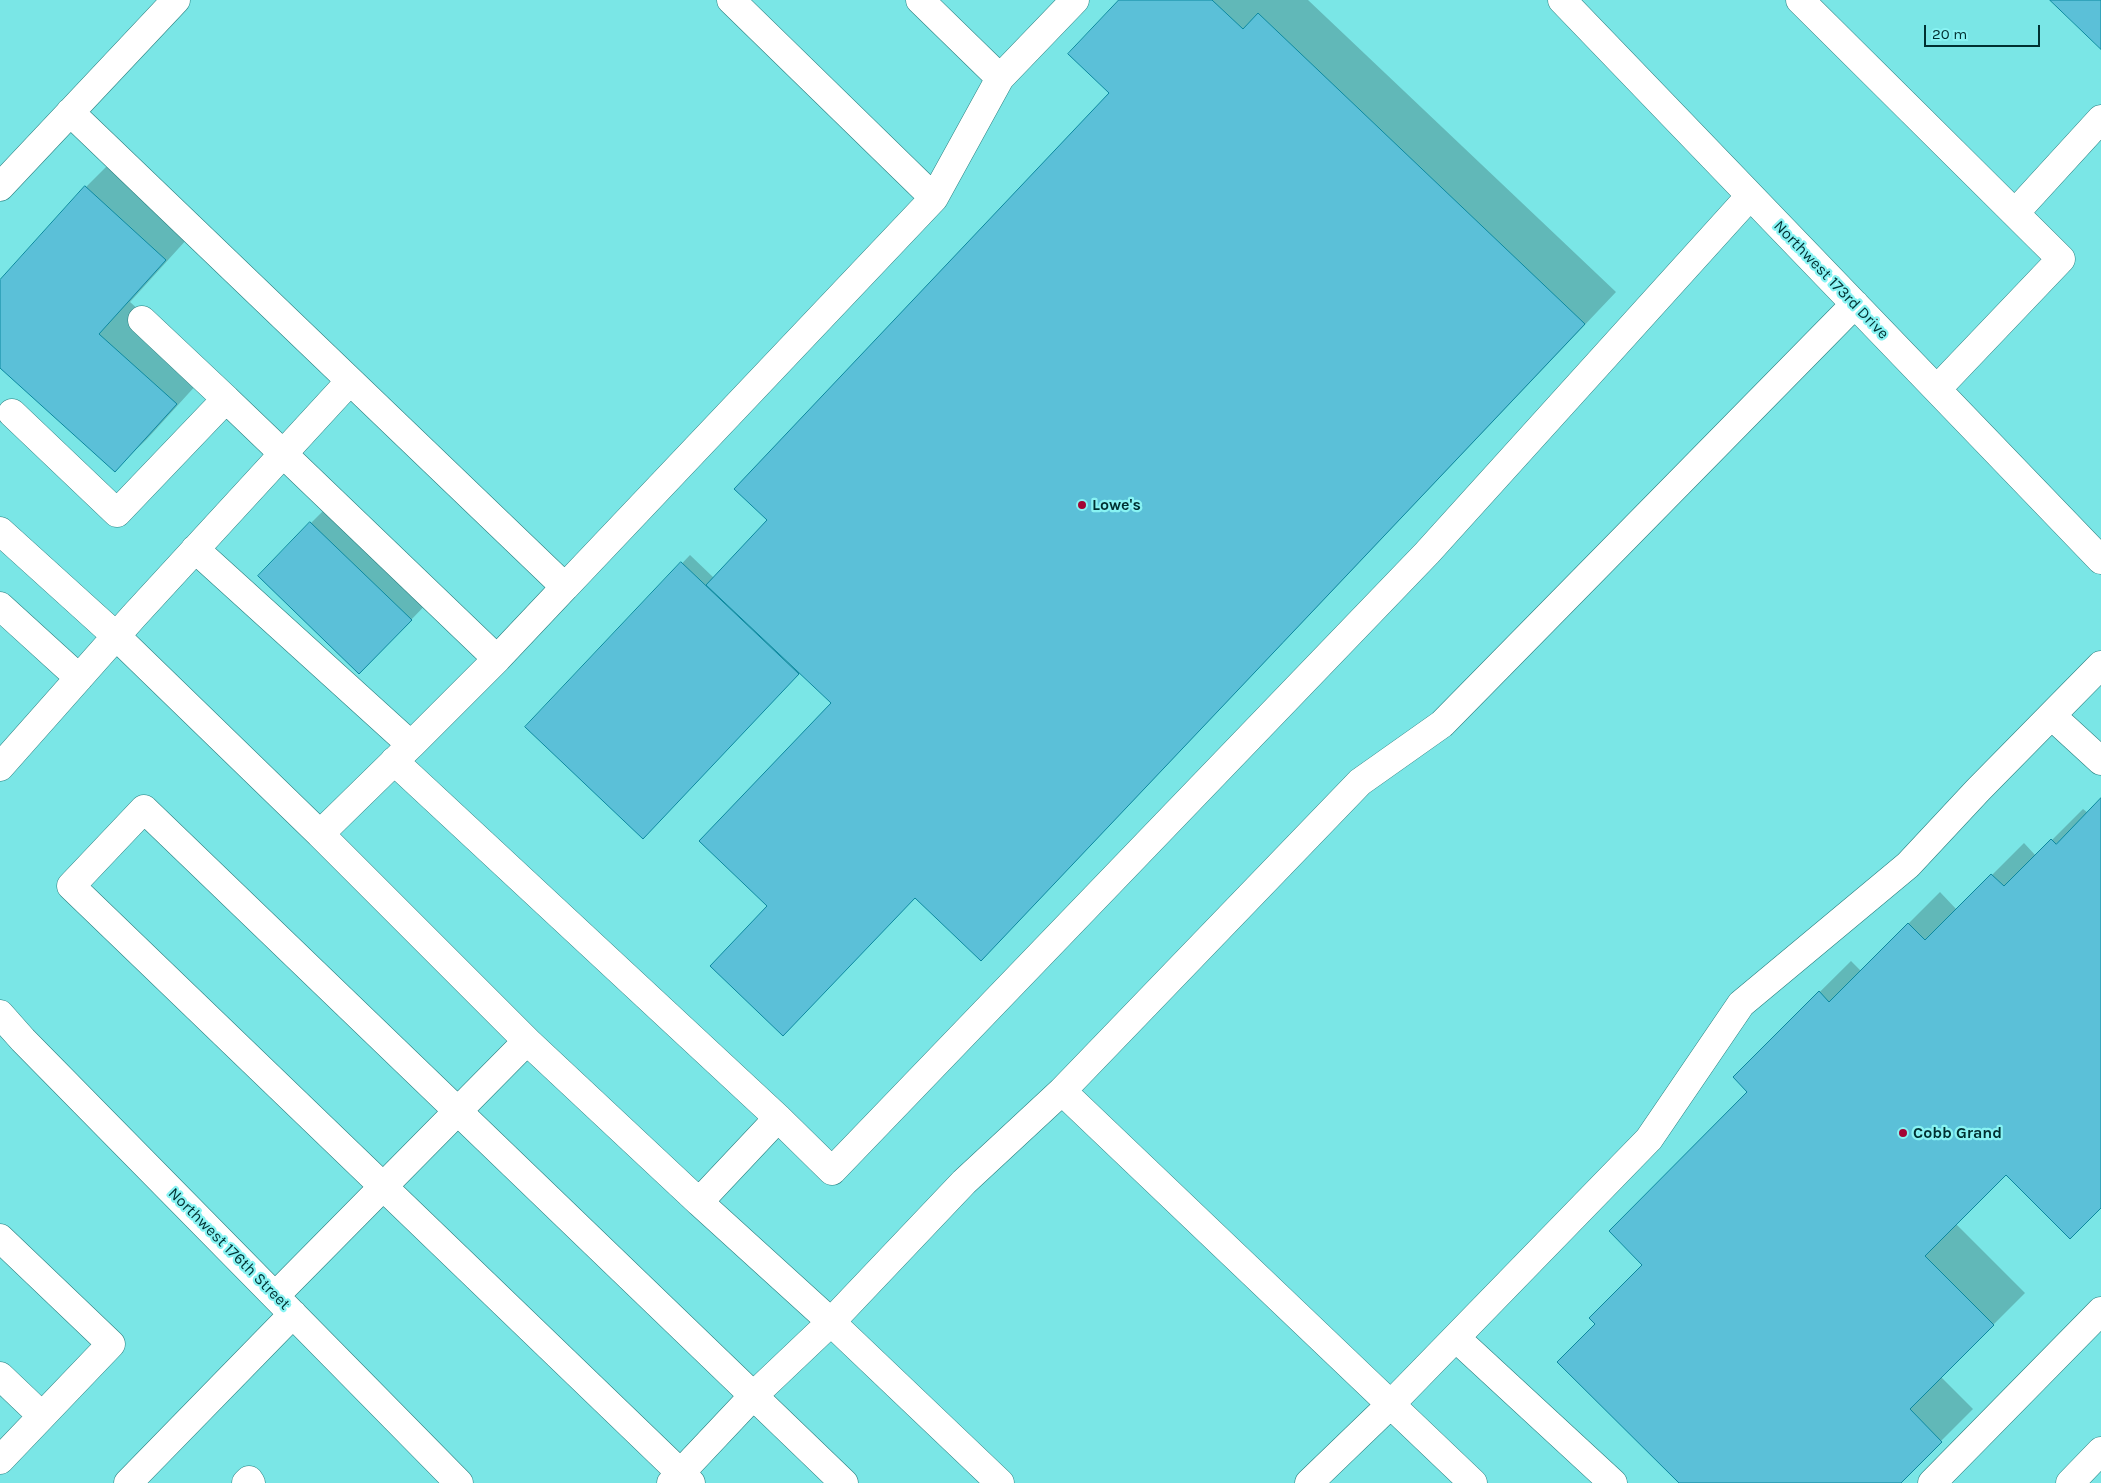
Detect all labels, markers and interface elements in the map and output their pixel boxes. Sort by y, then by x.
scale bar [1926,15,2042,47]
text: 20 m [1932,25,1967,43]
street label: Northwest 173rd Drive [1769,217,1893,343]
place label: Lowe's [1092,495,1141,515]
marker: Lowe's [1076,499,1088,511]
place label: Cobb Grand [1913,1123,2002,1143]
marker: Cobb Grand [1897,1127,1909,1139]
street label: Northwest 176th Street [164,1184,294,1314]

